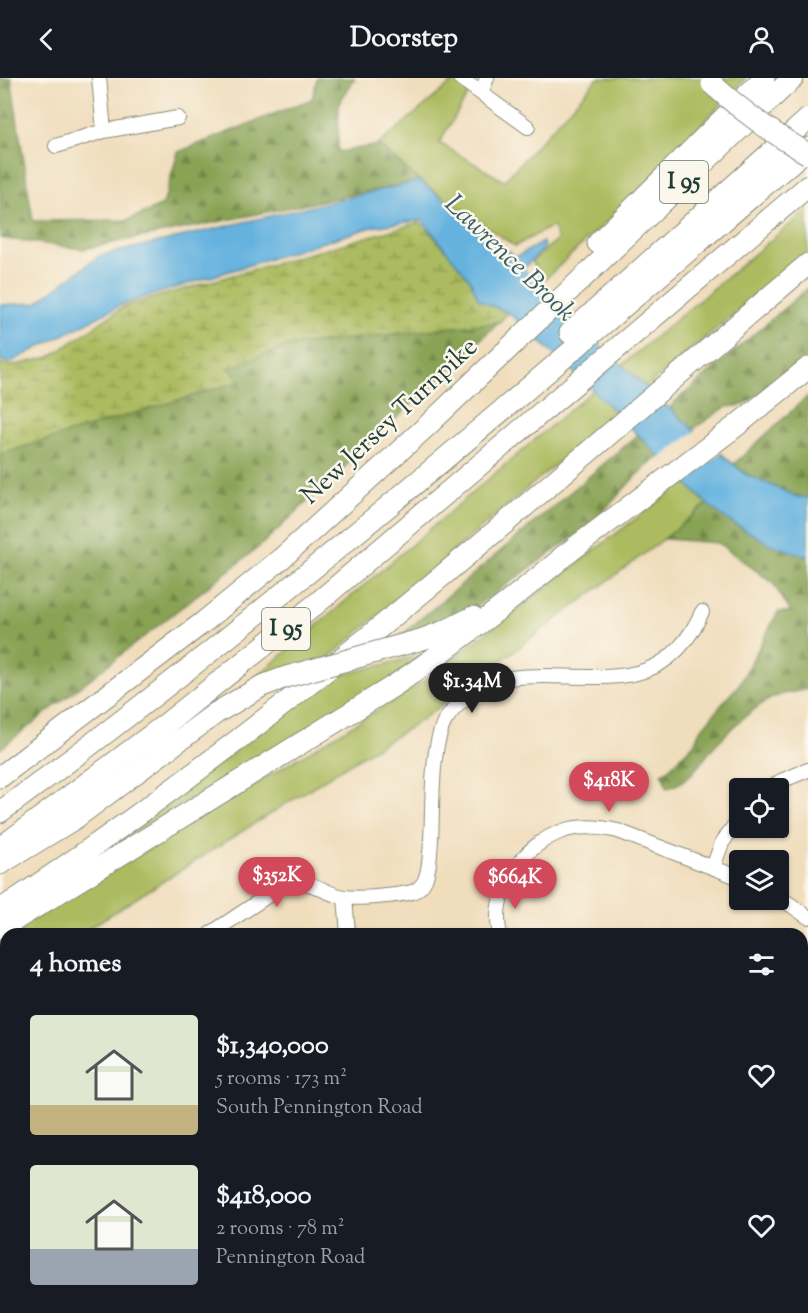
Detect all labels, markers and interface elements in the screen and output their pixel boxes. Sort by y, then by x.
text: Doorstep [350,20,458,59]
icon: back [30,23,63,56]
icon: person [745,23,778,56]
road number: I 95 [660,161,708,203]
water label: Lawrence Brook [435,186,583,332]
street label: New Jersey Turnpike [293,330,487,514]
road number: I 95 [262,608,310,650]
pin: $1.34M [423,663,521,714]
text: $1.34M [442,668,502,697]
pin: $418K [567,762,651,813]
text: $418K [583,767,635,796]
map controls [729,778,789,910]
button: locate [729,778,789,838]
button: layers [729,850,789,910]
pin: $352K [235,857,319,908]
pin: $664K [473,859,557,910]
text: $352K [252,862,302,891]
text: $664K [488,864,542,893]
text: 4 homes [30,946,121,983]
icon: filters [745,948,778,981]
text: $1,340,000 [216,1028,329,1065]
icon: home [78,1039,150,1111]
icon: heart [745,1059,778,1092]
text: 5 rooms · 173 m² [216,1065,347,1094]
text: South Pennington Road [216,1094,422,1123]
text: $418,000 [216,1178,312,1215]
icon: home [78,1189,150,1261]
icon: heart [745,1209,778,1242]
text: 2 rooms · 78 m² [216,1215,345,1244]
text: Pennington Road [216,1244,365,1273]

